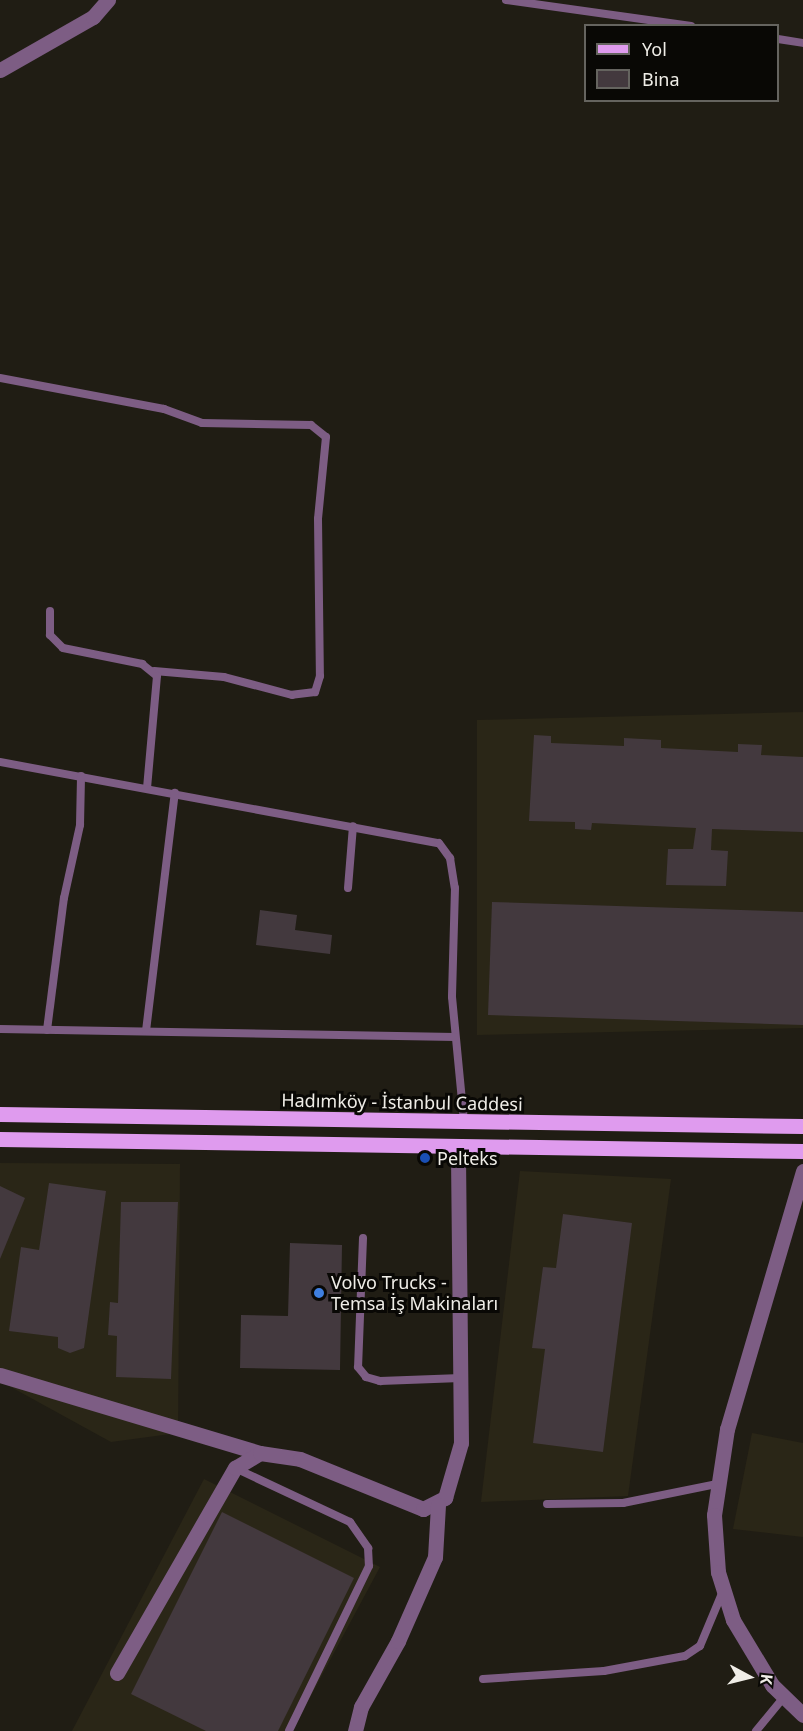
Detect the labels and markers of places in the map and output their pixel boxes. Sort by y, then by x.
place label: Pelteks [437,1147,498,1169]
marker: Pelteks [418,1151,432,1165]
place label: Volvo Trucks - Temsa İş Makinaları [331,1272,498,1314]
marker: Volvo Trucks - Temsa İş Makinaları [312,1286,326,1300]

